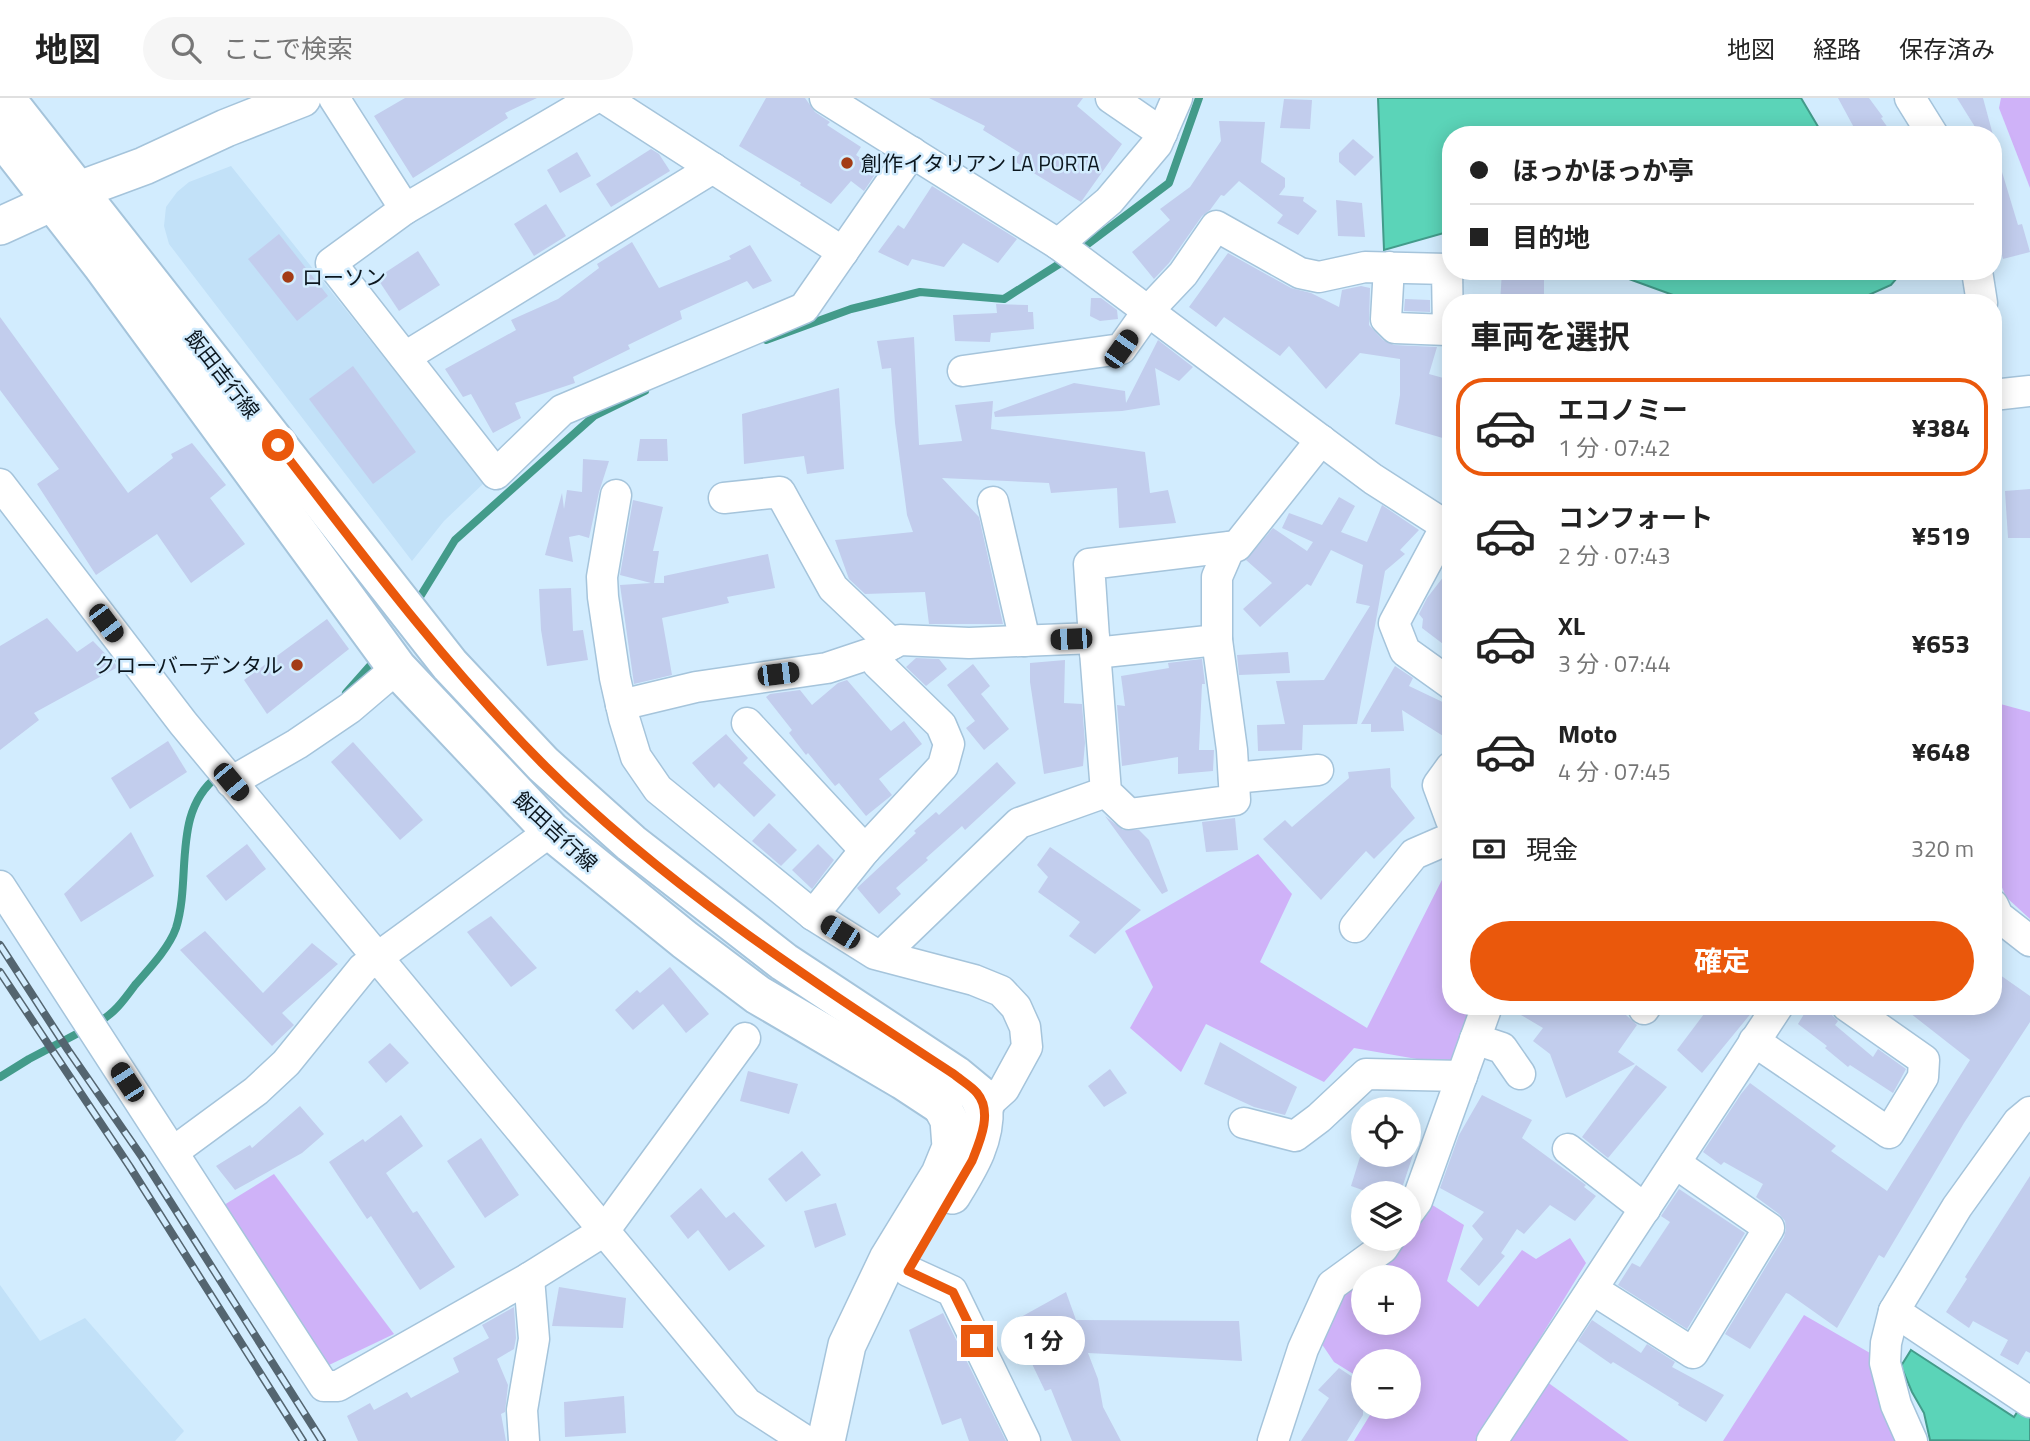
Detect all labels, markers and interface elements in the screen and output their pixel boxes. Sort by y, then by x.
search box [143,17,633,80]
text: 地図 [35,24,101,74]
icon: search [167,29,205,67]
text: ここで検索 [223,29,353,68]
text: 地図 [1727,31,1775,67]
text: 経路 [1813,31,1861,67]
text: 保存済み [1899,31,1995,67]
place label: 創作イタリアン LA PORTA [861,147,1100,179]
text: ほっかほっか亭 [1512,151,1694,190]
marker: 創作イタリアン LA PORTA [839,155,855,171]
text: 目的地 [1512,218,1590,257]
place label: ローソン [302,261,386,293]
marker: ローソン [280,269,296,285]
text: 車両を選択 [1470,312,1630,360]
street label: 飯田吉行線 [178,323,268,425]
car [1101,326,1142,372]
text: エコノミー [1558,390,1688,429]
icon: car [1474,396,1537,459]
text: ¥384 [1912,408,1970,447]
route start [262,429,294,461]
text: 1 分 · 07:42 [1558,430,1671,465]
text: コンフォート [1558,498,1713,537]
icon: car [1474,504,1537,567]
text: ¥519 [1912,516,1970,555]
text: 2 分 · 07:43 [1558,538,1671,573]
car [85,600,128,646]
text: XL [1558,606,1585,645]
icon: car [1474,612,1537,675]
text: ¥653 [1912,624,1970,663]
car [1050,628,1093,650]
text: 3 分 · 07:44 [1558,646,1671,681]
place label: クローバーデンタル [94,649,283,681]
marker: クローバーデンタル [289,657,305,673]
car [756,661,801,687]
text: Moto [1558,714,1617,753]
icon: car [1474,720,1537,783]
text: ¥648 [1912,732,1970,771]
text: 4 分 · 07:45 [1558,754,1671,789]
car [210,759,253,805]
street label: 飯田吉行線 [507,783,605,879]
icon: cash [1470,830,1508,868]
text: 現金 [1526,830,1578,869]
text: 320 m [1911,831,1974,866]
car [817,912,864,952]
button: 確定 [1470,921,1974,1001]
car [107,1059,148,1105]
map controls [1351,1097,1421,1419]
button: locate [1351,1097,1421,1167]
button: layers [1351,1181,1421,1251]
button: + [1351,1265,1421,1335]
callout: 1 分 [1002,1316,1086,1366]
text: 1 分 [1023,1323,1063,1358]
route end [961,1325,993,1357]
button: − [1351,1349,1421,1419]

